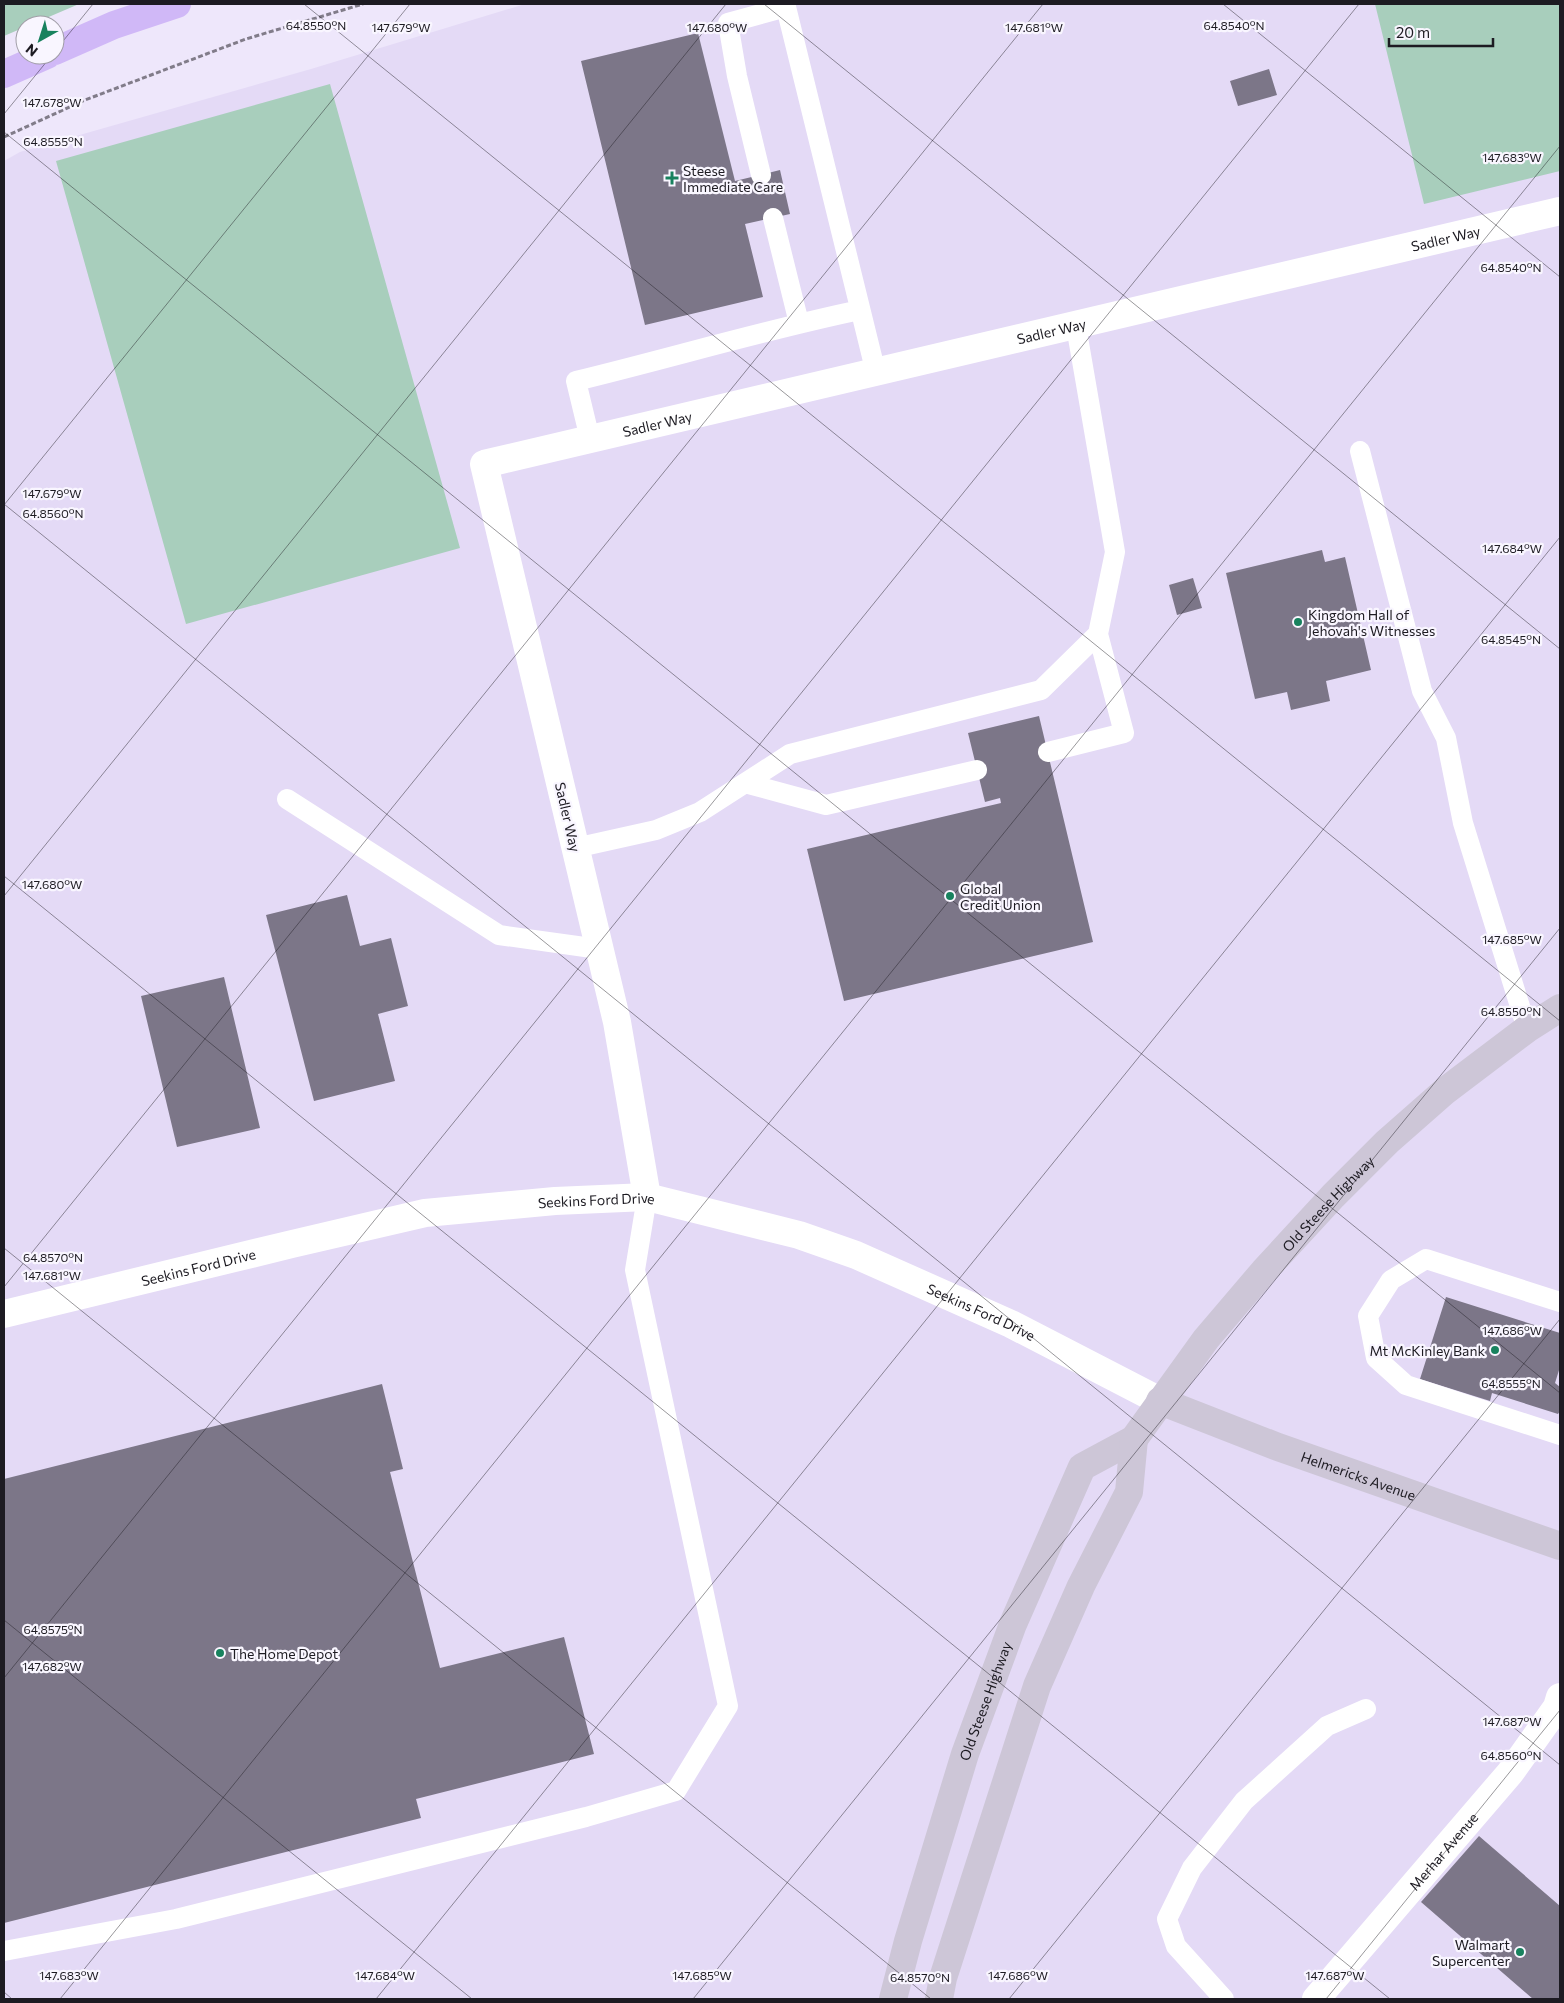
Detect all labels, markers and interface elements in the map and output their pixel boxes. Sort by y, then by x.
north arrow [15,15,65,65]
scale bar [1389,15,1493,47]
text: 64.8550°N [286,18,346,32]
text: 64.8540°N [1204,18,1264,32]
text: 147.679°W [372,20,430,34]
text: 147.680°W [687,20,747,34]
text: 147.681°W [1005,20,1063,34]
text: 20 m [1396,23,1430,41]
text: N [22,41,41,60]
text: 147.678°W [23,95,81,109]
text: 64.8555°N [23,134,83,148]
text: 147.683°W [1482,150,1542,164]
place label: Steese Immediate Care [683,162,783,195]
marker: Steese Immediate Care [665,171,679,185]
street label: Sadler Way [1409,222,1482,254]
text: 64.8540°N [1481,260,1541,274]
street label: Sadler Way [1015,314,1088,347]
street label: Sadler Way [621,407,694,440]
text: 147.679°W [23,486,81,500]
text: 64.8560°N [23,506,83,520]
text: 147.684°W [1482,541,1542,555]
place label: Kingdom Hall of Jehovah's Witnesses [1308,606,1435,639]
marker: Kingdom Hall of Jehovah's Witnesses [1292,616,1304,628]
text: 64.8545°N [1481,632,1541,646]
street label: Sadler Way [552,781,584,853]
text: 147.680°W [22,877,82,891]
place label: Global Credit Union [960,880,1041,913]
marker: Global Credit Union [944,890,956,902]
text: 147.685°W [1482,932,1542,946]
text: 64.8550°N [1481,1004,1541,1018]
street label: Old Steese Highway [1278,1152,1377,1255]
street label: Seekins Ford Drive [537,1188,657,1211]
street label: Seekins Ford Drive [139,1245,257,1289]
text: 64.8570°N [23,1250,83,1264]
text: 147.681°W [23,1268,81,1282]
street label: Seekins Ford Drive [924,1279,1038,1344]
text: 147.686°W [1482,1323,1542,1337]
place label: Mt McKinley Bank [1370,1342,1485,1359]
marker: Mt McKinley Bank [1489,1344,1501,1356]
text: 64.8555°N [1481,1376,1541,1390]
street label: Helmericks Avenue [1299,1447,1418,1503]
text: 64.8575°N [23,1622,83,1636]
street label: Old Steese Highway [955,1639,1014,1763]
place label: The Home Depot [230,1645,338,1662]
marker: The Home Depot [214,1647,226,1659]
text: 147.682°W [22,1659,82,1673]
text: 147.687°W [1482,1714,1542,1728]
text: 64.8560°N [1481,1748,1541,1762]
street label: Merhar Avenue [1405,1809,1481,1893]
place label: Walmart Supercenter [1432,1936,1510,1969]
marker: Walmart Supercenter [1514,1946,1526,1958]
text: 147.683°W [39,1968,99,1982]
text: 147.684°W [355,1968,415,1982]
text: 147.685°W [672,1968,732,1982]
text: 147.686°W [988,1968,1048,1982]
text: 147.687°W [1305,1968,1365,1982]
text: 64.8570°N [890,1970,950,1984]

